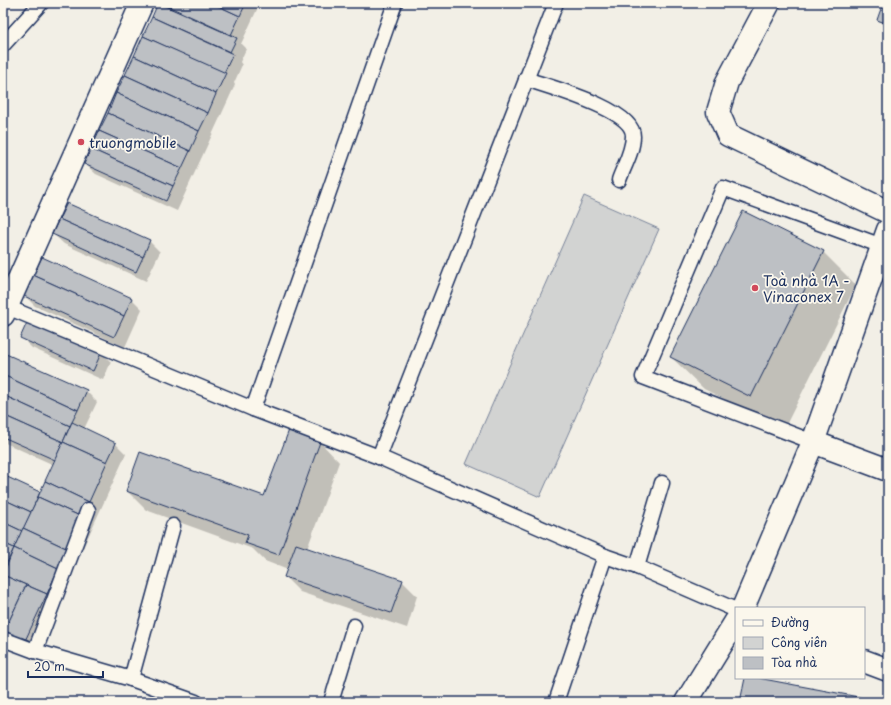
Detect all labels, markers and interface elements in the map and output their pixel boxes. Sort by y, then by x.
place label: truongmobile [89,132,176,153]
marker: truongmobile [76,137,86,147]
place label: Toà nhà 1A - Vinaconex 7 [763,270,850,307]
marker: Toà nhà 1A - Vinaconex 7 [750,283,760,293]
legend [735,607,865,679]
text: Đường [771,613,809,631]
text: Công viên [771,633,827,651]
scale bar [28,653,103,679]
text: Tòa nhà [771,653,818,671]
text: 20 m [34,657,65,675]

